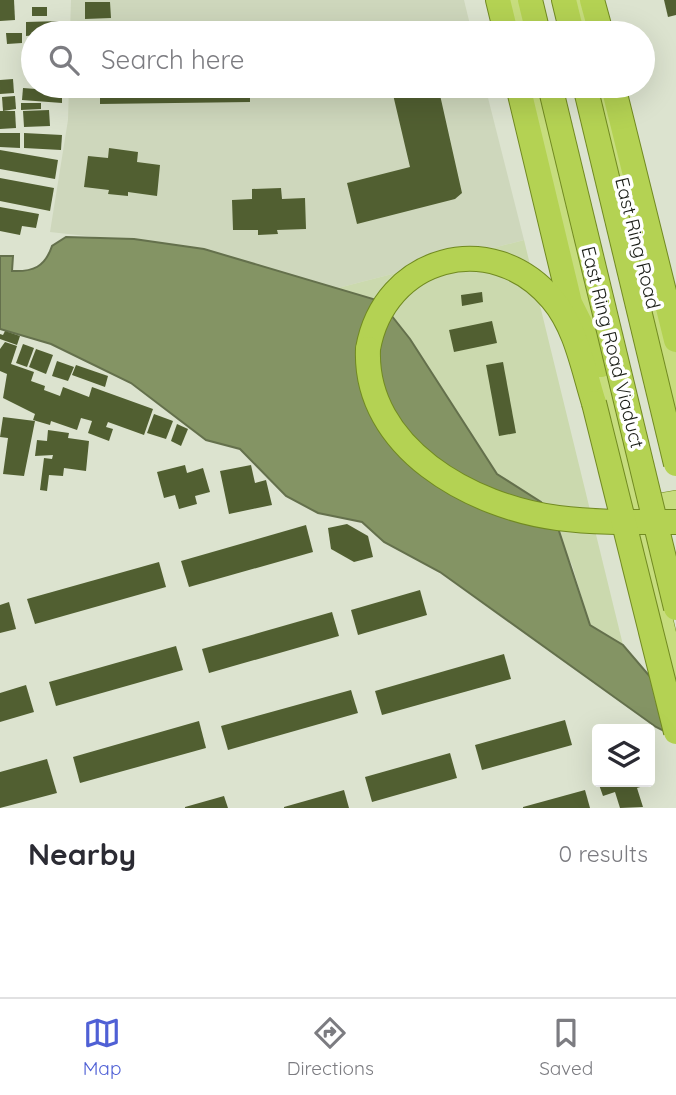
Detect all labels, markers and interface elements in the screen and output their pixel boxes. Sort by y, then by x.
search box [21,21,655,98]
icon: search [45,41,83,79]
text: Search here [101,43,245,76]
street label: East Ring Road [610,175,666,311]
street label: East Ring Road Viaduct [576,244,650,450]
map controls [592,724,655,787]
button: layers [592,724,655,787]
text: Nearby [28,835,136,873]
text: 0 results [559,839,648,868]
tab: Map [83,1014,121,1080]
tab: Directions [287,1014,374,1080]
tab: Saved [539,1014,593,1080]

